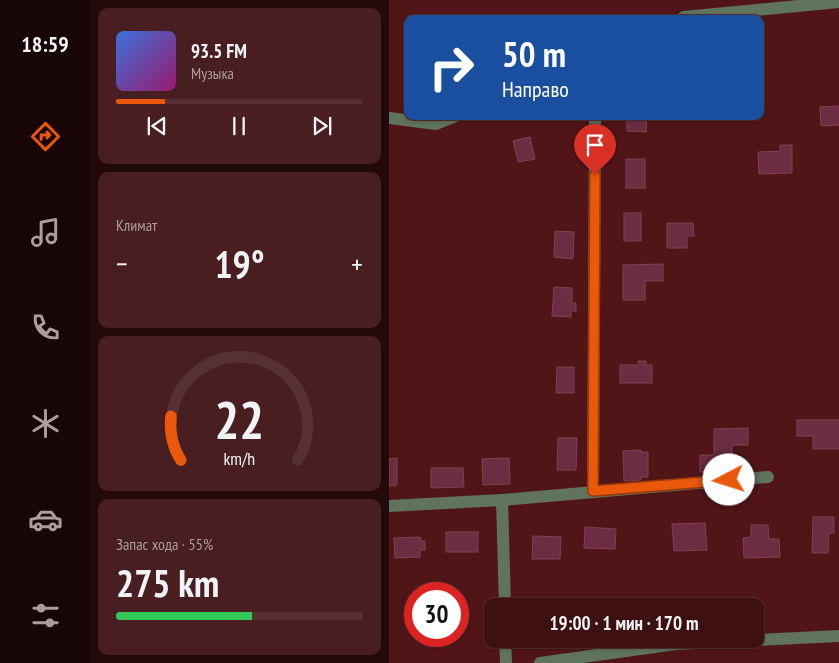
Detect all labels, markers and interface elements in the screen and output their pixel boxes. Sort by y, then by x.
text: 18:59 [21,30,69,58]
text: 50 m [502,31,566,77]
icon: right [419,35,484,100]
text: 93.5 FM [191,39,247,63]
text: Музыка [191,63,234,83]
text: Направо [502,75,569,103]
icon: previous [143,112,171,140]
icon: pause [225,112,253,140]
icon: next [308,112,336,140]
icon: directions [28,119,63,154]
pin [574,124,616,175]
icon: arrive [581,131,609,159]
icon: music [28,215,63,250]
text: Климат [116,215,157,235]
text: 19° [214,239,265,288]
text: − [116,245,128,282]
text: + [351,245,363,282]
icon: phone [28,310,63,345]
text: 22 [215,386,264,453]
icon: climate [28,406,63,441]
text: km/h [224,447,255,470]
position arrow [702,453,754,505]
icon: car [28,502,63,537]
text: Запас хода · 55% [116,534,213,554]
text: 275 km [116,558,219,607]
speed limit sign: 30 [404,582,469,647]
icon: filters [28,598,63,633]
text: 19:00 · 1 мин · 170 m [550,611,698,635]

